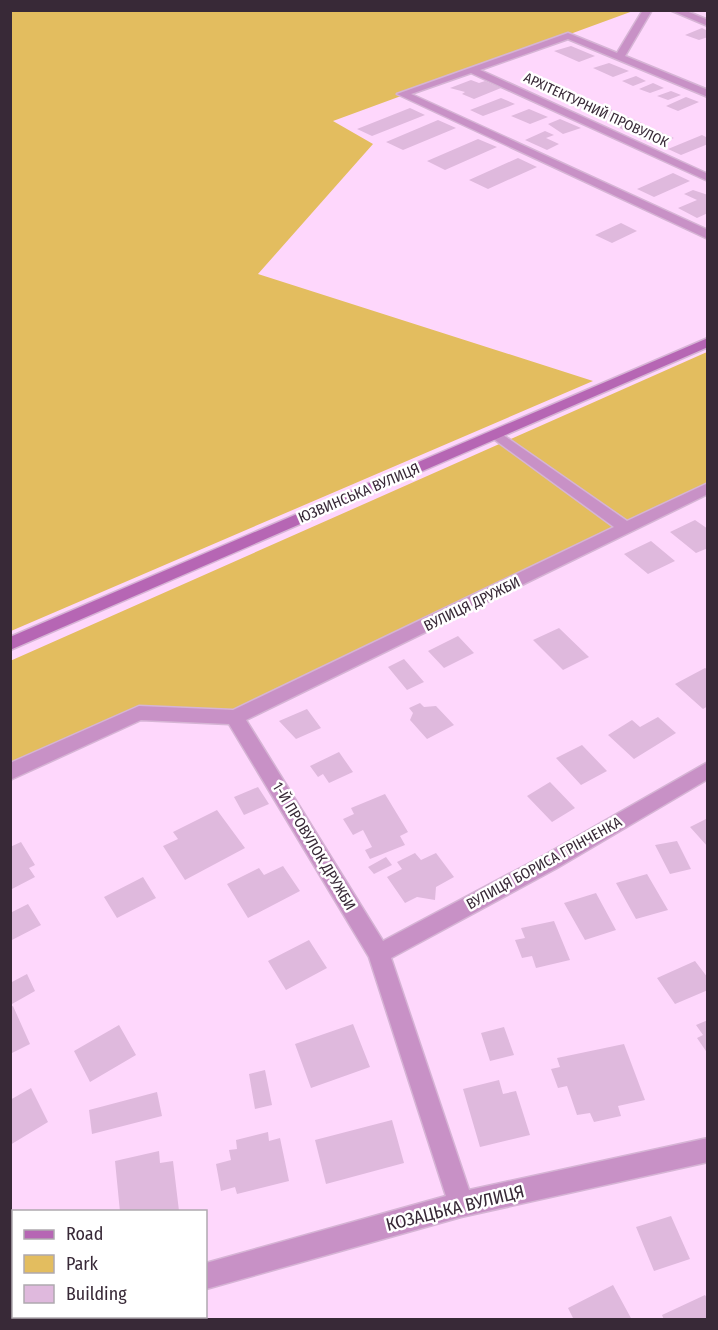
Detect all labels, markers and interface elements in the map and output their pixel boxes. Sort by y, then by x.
street label: АРХІТЕКТУРНИЙ ПРОВУЛОК [521,69,671,151]
street label: ЮЗВИНСЬКА ВУЛИЦЯ [295,459,423,527]
street label: ВУЛИЦЯ ДРУЖБИ [421,573,523,635]
street label: 1-Й ПРОВУЛОК ДРУЖБИ [269,779,359,913]
street label: ВУЛИЦЯ БОРИСА ГРІНЧЕНКА [463,813,625,913]
street label: КОЗАЦЬКА ВУЛИЦЯ [384,1180,526,1236]
legend [12,1210,207,1318]
text: Road [66,1223,103,1245]
text: Park [66,1253,99,1275]
text: Building [66,1283,127,1305]

